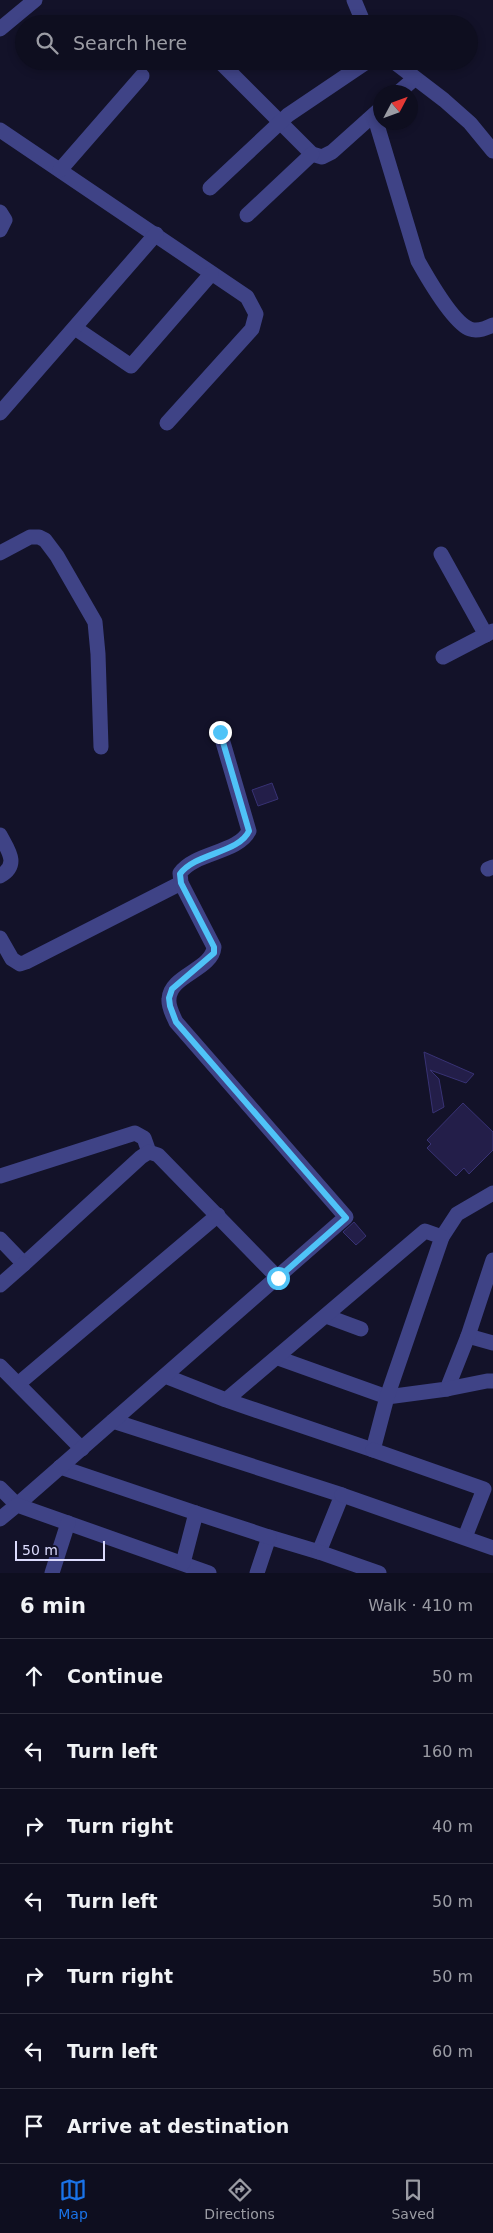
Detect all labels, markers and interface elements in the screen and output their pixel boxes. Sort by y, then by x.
search box [15,15,478,70]
icon: search [33,29,61,57]
text: Search here [73,32,187,54]
north arrow [373,85,418,130]
route end [209,721,232,744]
route start [267,1267,290,1290]
scale bar [15,1538,105,1561]
text: 50 m [22,1542,58,1558]
text: 6 min [20,1594,86,1618]
text: Walk · 410 m [368,1596,473,1615]
icon: ahead [20,1662,48,1690]
text: Continue [67,1665,163,1687]
text: 50 m [432,1667,473,1686]
icon: left [20,1737,48,1765]
text: Turn left [67,1740,158,1762]
text: 160 m [422,1742,473,1761]
icon: right [20,1812,48,1840]
text: Turn right [67,1815,173,1837]
text: 40 m [432,1817,473,1836]
icon: left [20,1887,48,1915]
text: Turn left [67,1890,158,1912]
text: 50 m [432,1892,473,1911]
icon: right [20,1962,48,1990]
text: Turn right [67,1965,173,1987]
text: 50 m [432,1967,473,1986]
icon: left [20,2037,48,2065]
text: Turn left [67,2040,158,2062]
text: 60 m [432,2042,473,2061]
icon: arrive [20,2112,48,2140]
text: Arrive at destination [67,2115,289,2137]
tab: Map [58,2176,88,2222]
tab: Directions [204,2176,275,2222]
tab: Saved [391,2176,435,2222]

